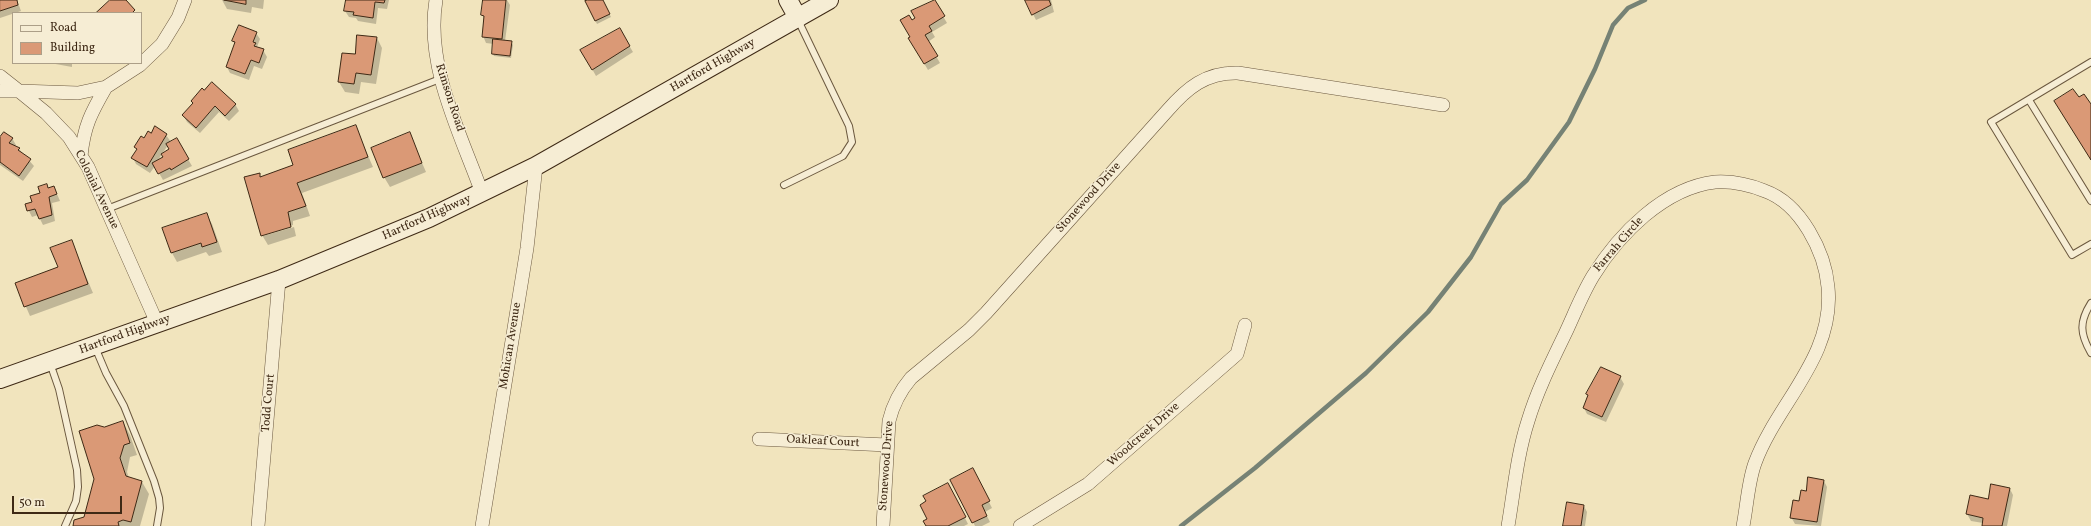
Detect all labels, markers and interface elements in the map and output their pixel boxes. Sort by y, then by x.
legend [12,12,142,64]
text: Road [50,20,77,36]
street label: Hartford Highway [668,36,758,96]
text: Building [50,40,95,56]
street label: Rimson Road [431,62,467,134]
street label: Colonial Avenue [71,148,121,232]
street label: Stonewood Drive [1053,160,1125,236]
street label: Hartford Highway [380,192,474,244]
street label: Farrah Circle [1591,214,1647,276]
street label: Mohican Avenue [497,301,525,391]
street label: Hartford Highway [78,312,172,358]
street label: Todd Court [259,373,279,433]
street label: Woodcreek Drive [1105,400,1183,470]
street label: Stonewood Drive [877,420,897,512]
street label: Oakleaf Court [786,433,860,451]
scale bar [14,488,124,514]
text: 50 m [19,495,45,511]

